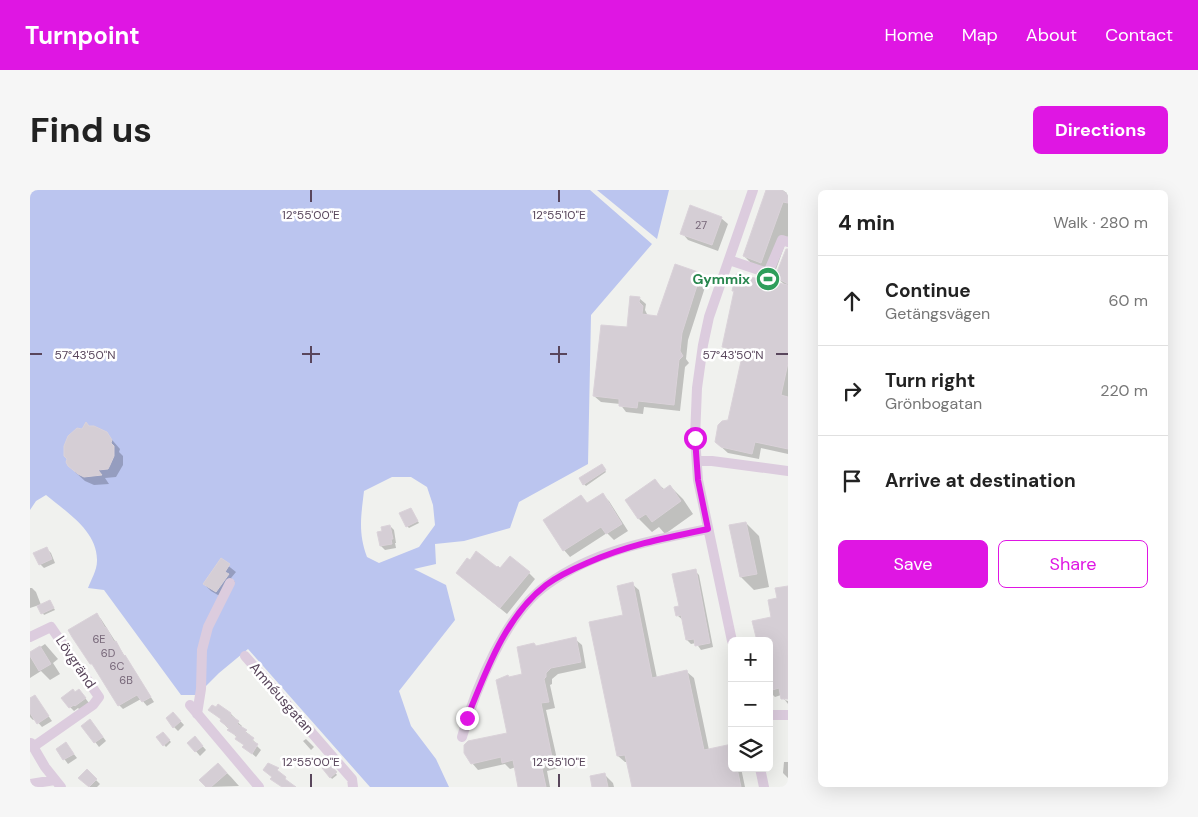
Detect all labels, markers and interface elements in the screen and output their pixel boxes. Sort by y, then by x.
text: Turnpoint [25,20,140,51]
text: Home [884,23,934,47]
text: Map [962,23,998,47]
text: About [1026,23,1077,47]
text: Contact [1105,23,1173,47]
button: Directions [1033,106,1168,154]
text: Find us [30,107,152,153]
text: 12°55'00"E [282,207,340,223]
text: 12°55'10"E [532,207,586,223]
text: 4 min [838,209,895,237]
text: Walk · 280 m [1053,212,1148,233]
house number: 27 [695,218,707,232]
sports icon: Gymmix [755,266,781,292]
place label: Gymmix [692,270,750,288]
text: Continue [885,278,971,303]
icon: ahead [838,287,866,315]
text: 60 m [1108,290,1148,311]
text: Getängsvägen [885,303,990,324]
text: 57°43'50"N [55,347,115,363]
text: 57°43'50"N [703,347,763,363]
text: Turn right [885,368,975,393]
icon: right [838,377,866,405]
text: 220 m [1100,380,1148,401]
text: Grönbogatan [885,393,982,414]
route start [684,427,707,450]
icon: arrive [838,467,866,495]
text: Arrive at destination [885,468,1076,493]
button: Save [838,540,988,588]
button: Share [998,540,1148,588]
street label: Lövgränd [52,632,100,692]
house number: 6E [92,632,106,646]
map controls [728,637,773,772]
button: + [728,637,773,682]
house number: 6D [101,646,116,660]
street label: Amnéusgatan [246,658,318,738]
house number: 6C [110,659,125,673]
house number: 6B [119,673,133,687]
button: − [728,682,773,727]
route end [456,707,479,730]
button: layers [728,727,773,772]
text: 12°55'00"E [282,754,340,770]
text: 12°55'10"E [532,754,586,770]

